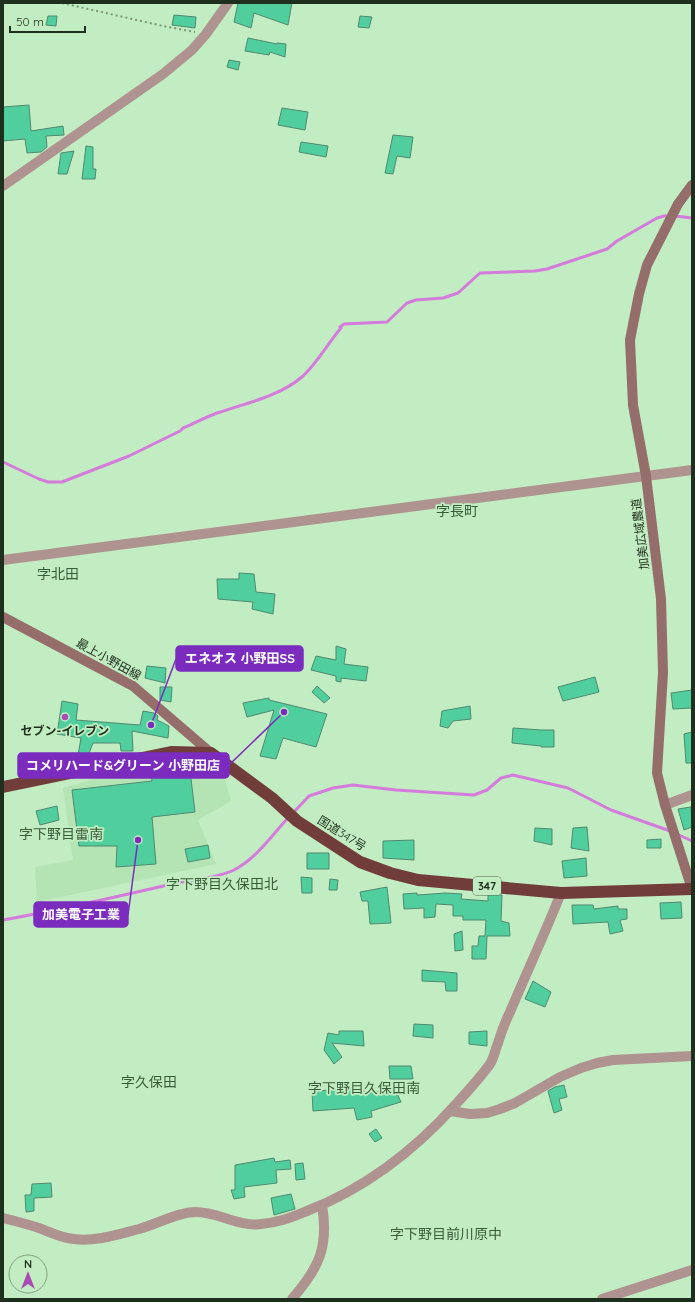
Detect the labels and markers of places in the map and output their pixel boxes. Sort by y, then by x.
callout: エネオス 小野田SS [176,646,303,671]
marker: セブン-イレブン [60,712,70,722]
place label: セブン-イレブン [21,723,109,738]
callout: コメリハード&グリーン 小野田店 [18,753,229,778]
callout: 加美電子工業 [34,902,128,927]

